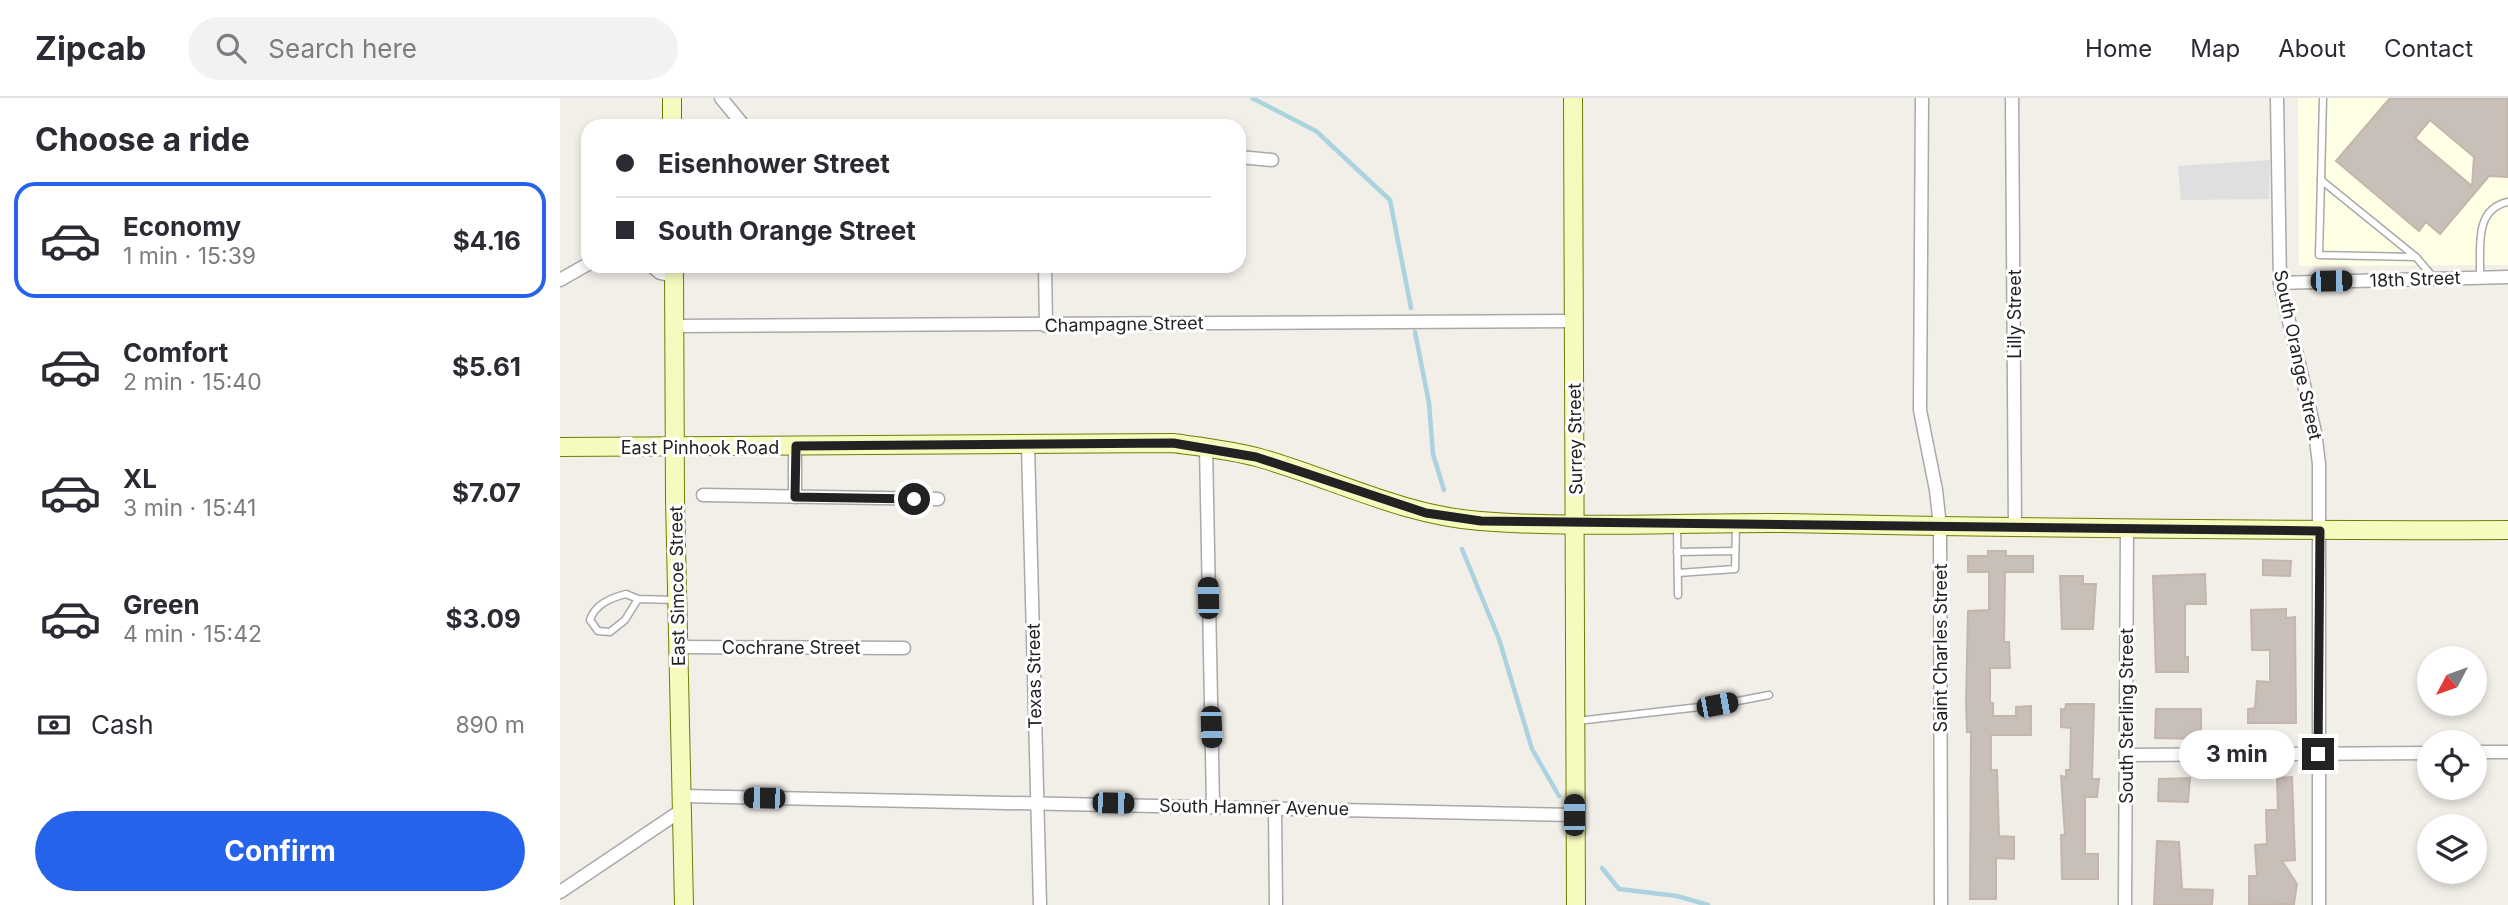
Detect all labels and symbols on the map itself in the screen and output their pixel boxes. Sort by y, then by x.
street label: 18th Street [2369,267,2461,291]
street label: South Orange Street [2270,268,2326,442]
street label: Lilly Street [2004,269,2025,359]
car [2310,270,2353,292]
street label: Champagne Street [1044,312,1204,336]
street label: Surrey Street [1564,383,1586,495]
street label: East Pinhook Road [621,437,779,458]
route start [898,483,930,515]
street label: East Simcoe Street [665,505,689,666]
street label: Saint Charles Street [1930,564,1951,732]
car [1198,577,1219,619]
street label: Texas Street [1023,623,1045,729]
street label: South Sterling Street [2116,628,2137,804]
street label: Cochrane Street [722,637,860,658]
north arrow [2417,646,2487,716]
car [1695,691,1740,719]
car [1200,706,1223,748]
callout: 3 min [2178,730,2294,778]
route end [2302,738,2334,770]
car [743,787,786,809]
car [1092,792,1135,814]
car [1564,794,1585,836]
street label: South Hamner Avenue [1159,795,1349,819]

